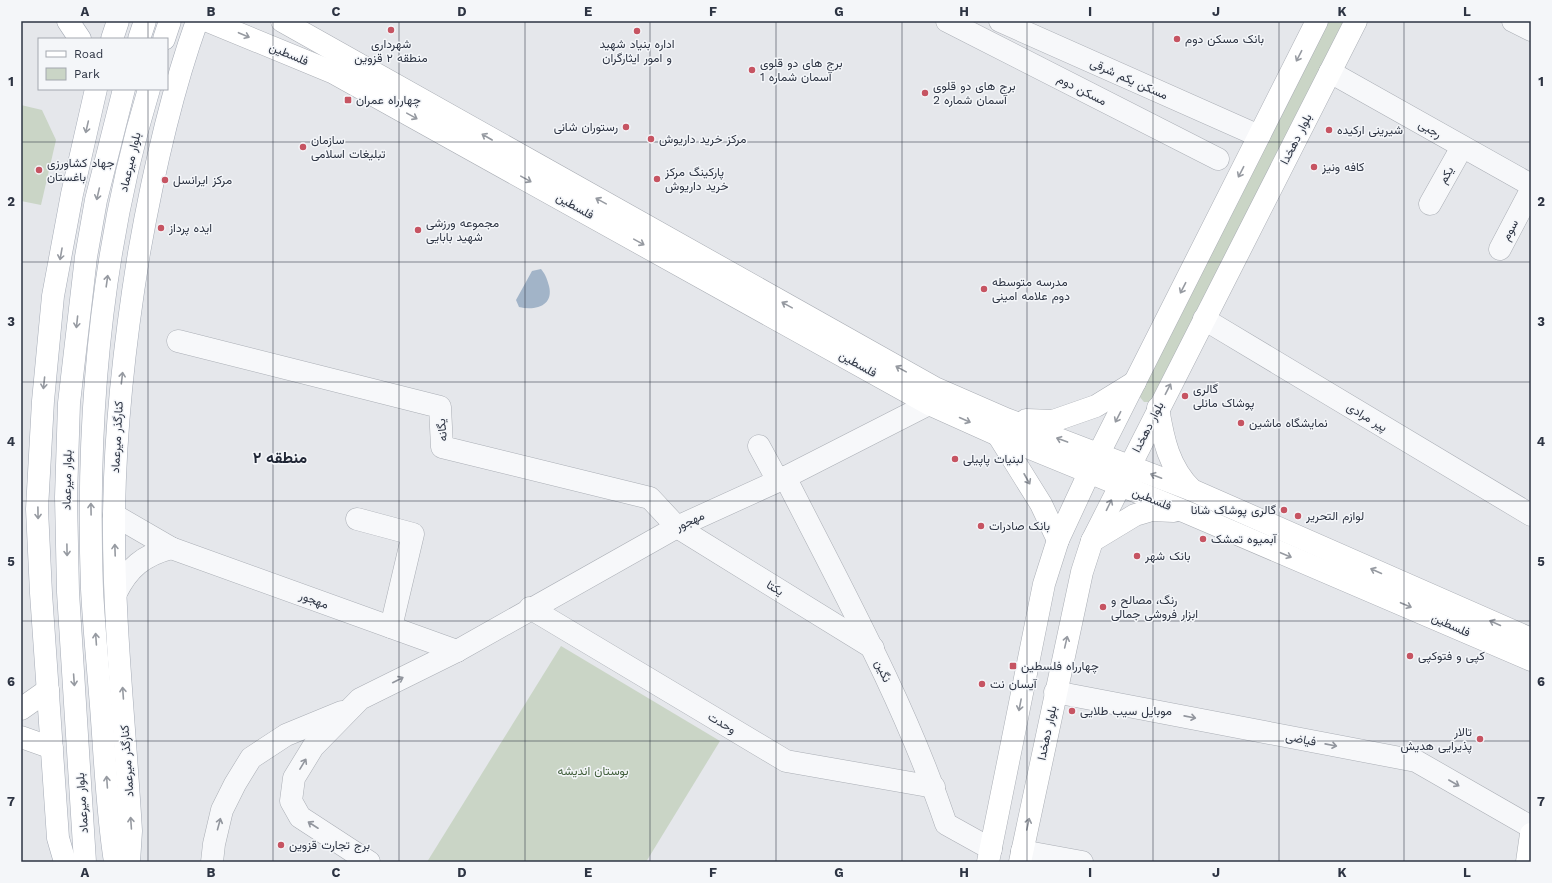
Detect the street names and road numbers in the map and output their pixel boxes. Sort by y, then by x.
street label: فلسطین [267,40,311,69]
street label: مسکن یکم شرقی [1088,56,1170,103]
street label: مسکن دوم [1054,72,1109,109]
street label: بلوار دهخدا [1277,111,1316,167]
street label: رجبی [1416,117,1444,142]
street label: بلوار میرعماد [116,131,145,193]
street label: یکم [1436,164,1457,187]
street label: فلسطین [553,190,596,223]
street label: سوم [1499,217,1522,243]
street label: فلسطین [836,348,879,381]
street label: بلوار دهخدا [1129,399,1168,455]
street label: پیر مرادی [1344,399,1390,435]
street label: کنارگذر میرعماد [108,401,127,474]
street label: یگانه [434,418,450,442]
street label: بلوار میرعماد [59,450,76,510]
street label: فلسطین [1130,485,1174,514]
street label: مهجور [673,508,707,535]
street label: یکتا [764,577,786,599]
street label: مهجور [296,588,330,613]
street label: فلسطین [1429,610,1473,641]
street label: نگین [871,658,894,685]
street label: بلوار دهخدا [1034,705,1061,762]
street label: وحدت [705,709,739,738]
street label: کنارگذر میرعماد [117,724,138,798]
street label: فیاضی [1284,729,1317,750]
street label: بلوار میرعماد [73,772,92,834]

